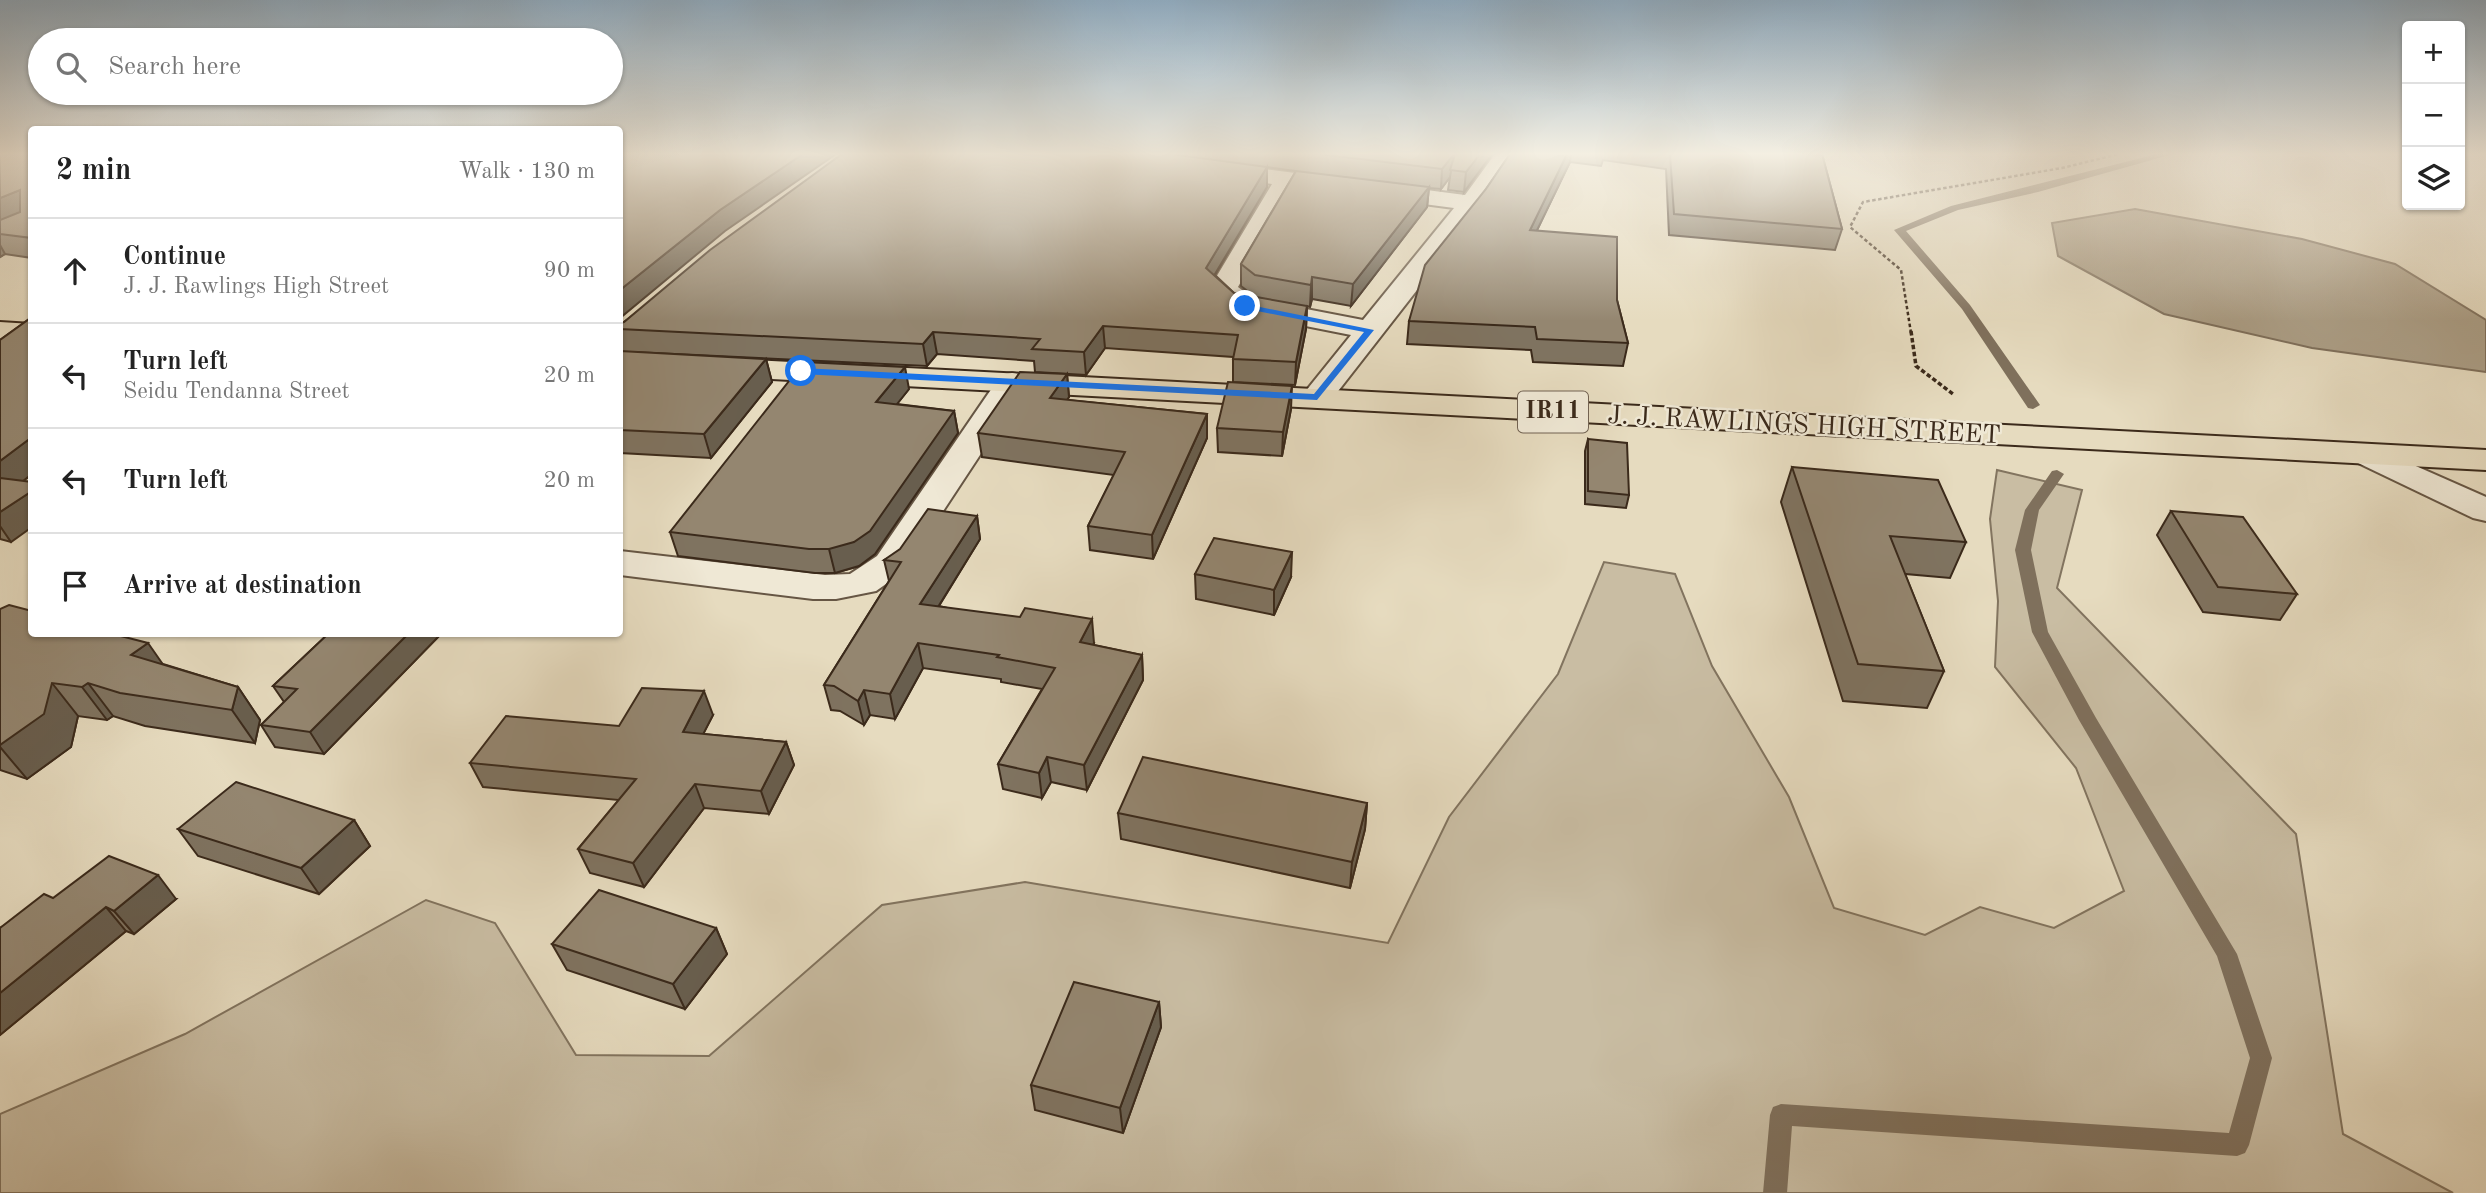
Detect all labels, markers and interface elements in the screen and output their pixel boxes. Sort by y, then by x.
map controls [2402,21,2465,210]
button: + [2402,21,2465,84]
search box [28,28,623,105]
icon: search [52,48,90,86]
text: Search here [108,54,241,80]
button: − [2402,84,2465,147]
button: layers [2402,147,2465,210]
text: 2 min [56,156,131,186]
text: Walk · 130 m [459,160,595,183]
text: Continue [123,244,226,270]
icon: ahead [56,252,94,290]
text: 90 m [544,259,595,282]
text: J. J. Rawlings High Street [123,275,389,298]
route end [1229,290,1260,321]
text: Turn left [123,349,228,375]
route start [785,355,816,386]
icon: left [56,357,94,395]
text: 20 m [544,364,595,387]
text: Seidu Tendanna Street [123,380,350,403]
road number: IR11 [1518,391,1588,432]
street label: J. J. RAWLINGS HIGH STREET [1607,403,2001,449]
icon: left [56,462,94,500]
text: Turn left [123,468,228,494]
text: 20 m [544,469,595,492]
icon: arrive [56,567,94,605]
text: Arrive at destination [123,573,362,599]

